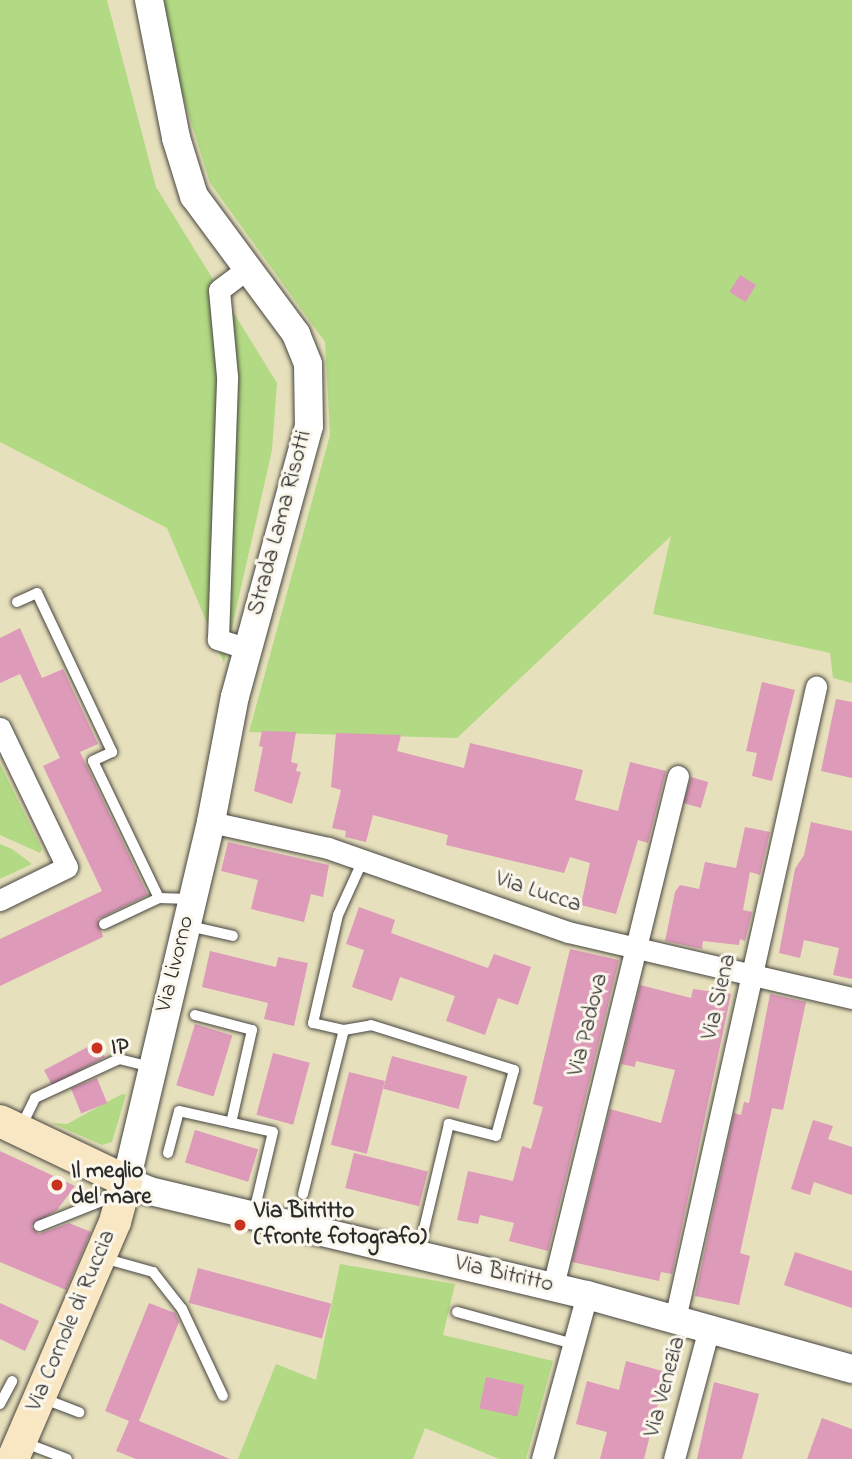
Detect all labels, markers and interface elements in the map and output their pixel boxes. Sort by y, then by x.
street label: Strada Lama Risotti [243,428,319,618]
street label: Via Lucca [492,866,584,920]
street label: Via Livorno [151,913,201,1015]
street label: Via Siena [697,951,743,1043]
street label: Via Padova [563,971,615,1079]
place label: IP [111,1034,128,1062]
marker: IP [89,1040,105,1056]
place label: Il meglio del mare [71,1158,152,1212]
marker: Il meglio del mare [49,1177,65,1193]
place label: Via Bitritto (fronte fotografo) [254,1198,427,1252]
marker: Via Bitritto (fronte fotografo) [232,1217,248,1233]
street label: Via Cornole di Ruccia [21,1226,123,1416]
street label: Via Bitritto [452,1250,556,1300]
street label: Via Venezia [639,1334,693,1440]

